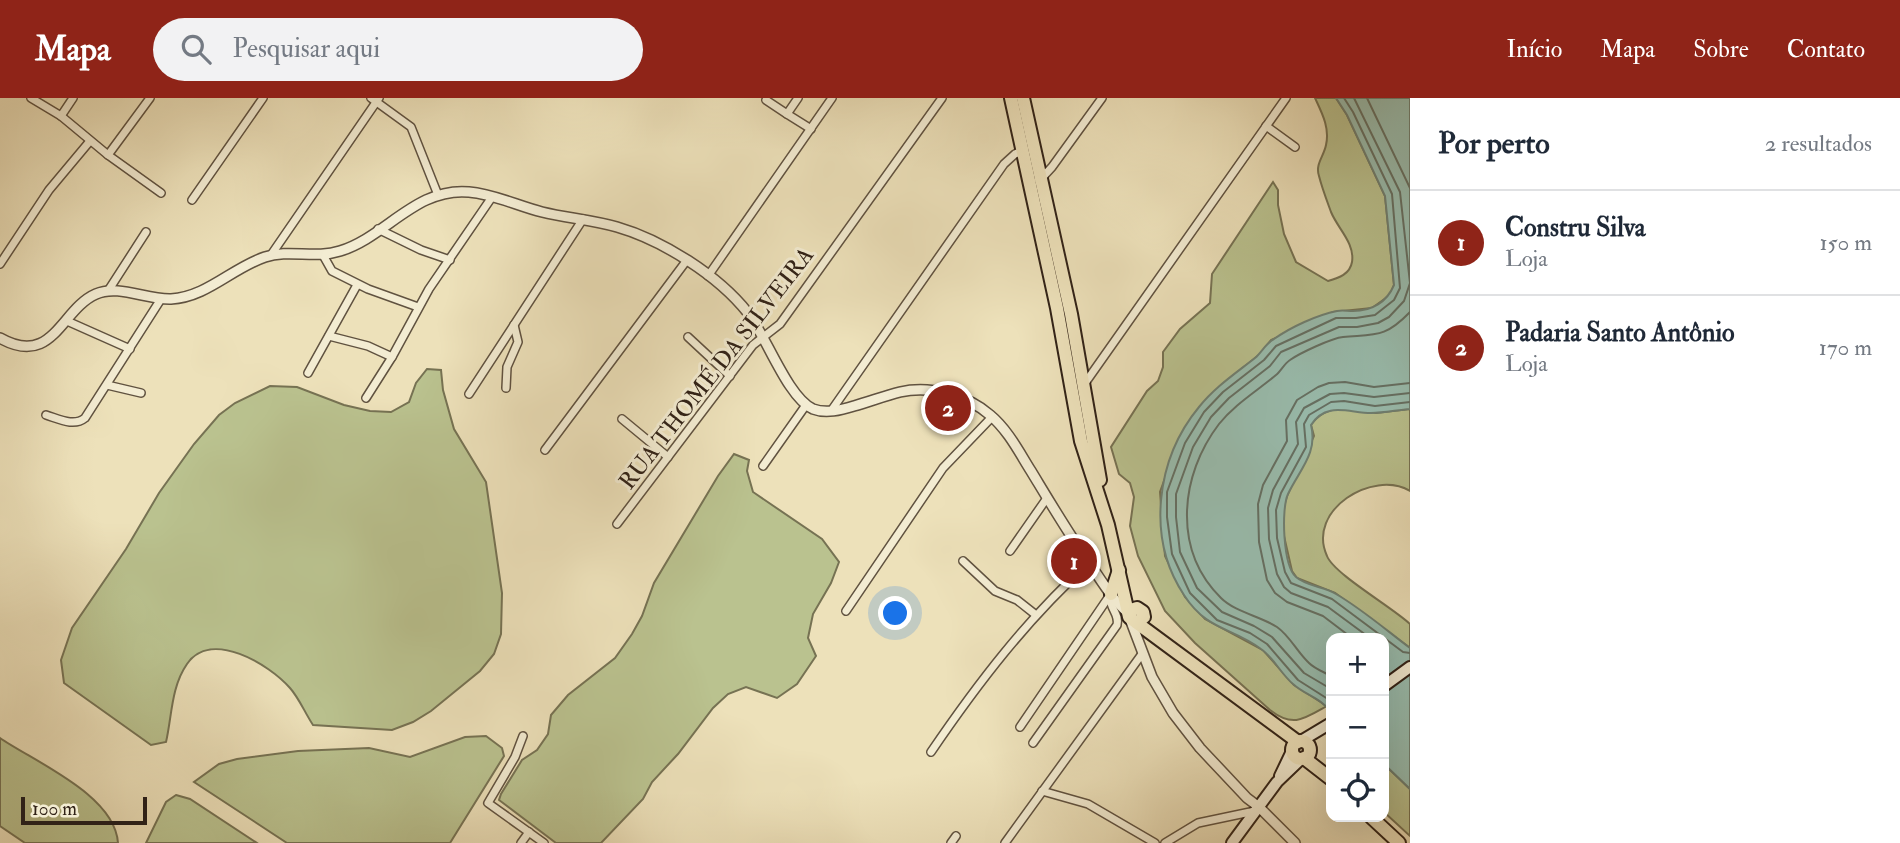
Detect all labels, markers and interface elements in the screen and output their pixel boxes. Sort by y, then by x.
search box [153,18,643,81]
text: Mapa [35,29,111,70]
icon: search [177,30,215,68]
text: Pesquisar aqui [233,33,380,65]
text: Início [1506,34,1562,65]
text: Mapa [1600,34,1655,65]
text: Sobre [1693,34,1749,65]
text: Contato [1787,34,1865,65]
text: Por perto [1438,125,1550,162]
text: 2 resultados [1765,129,1872,158]
text: Constru Silva [1505,212,1646,244]
text: 1 [1457,228,1465,257]
text: 150 m [1819,228,1872,257]
street label: RUA THOMÉ DA SILVEIRA [613,241,820,495]
text: Loja [1505,244,1548,273]
text: Padaria Santo Antônio [1505,317,1735,349]
text: 2 [1455,333,1467,362]
text: 170 m [1819,333,1872,362]
text: Loja [1505,349,1548,378]
pin: 2 [925,382,971,434]
pin: 1 [1051,535,1097,587]
your location [878,596,912,630]
map controls [1326,633,1389,822]
button: + [1326,633,1389,696]
button: − [1326,696,1389,759]
button: locate [1326,759,1389,822]
scale bar [21,794,147,826]
text: 100 m [32,797,77,821]

